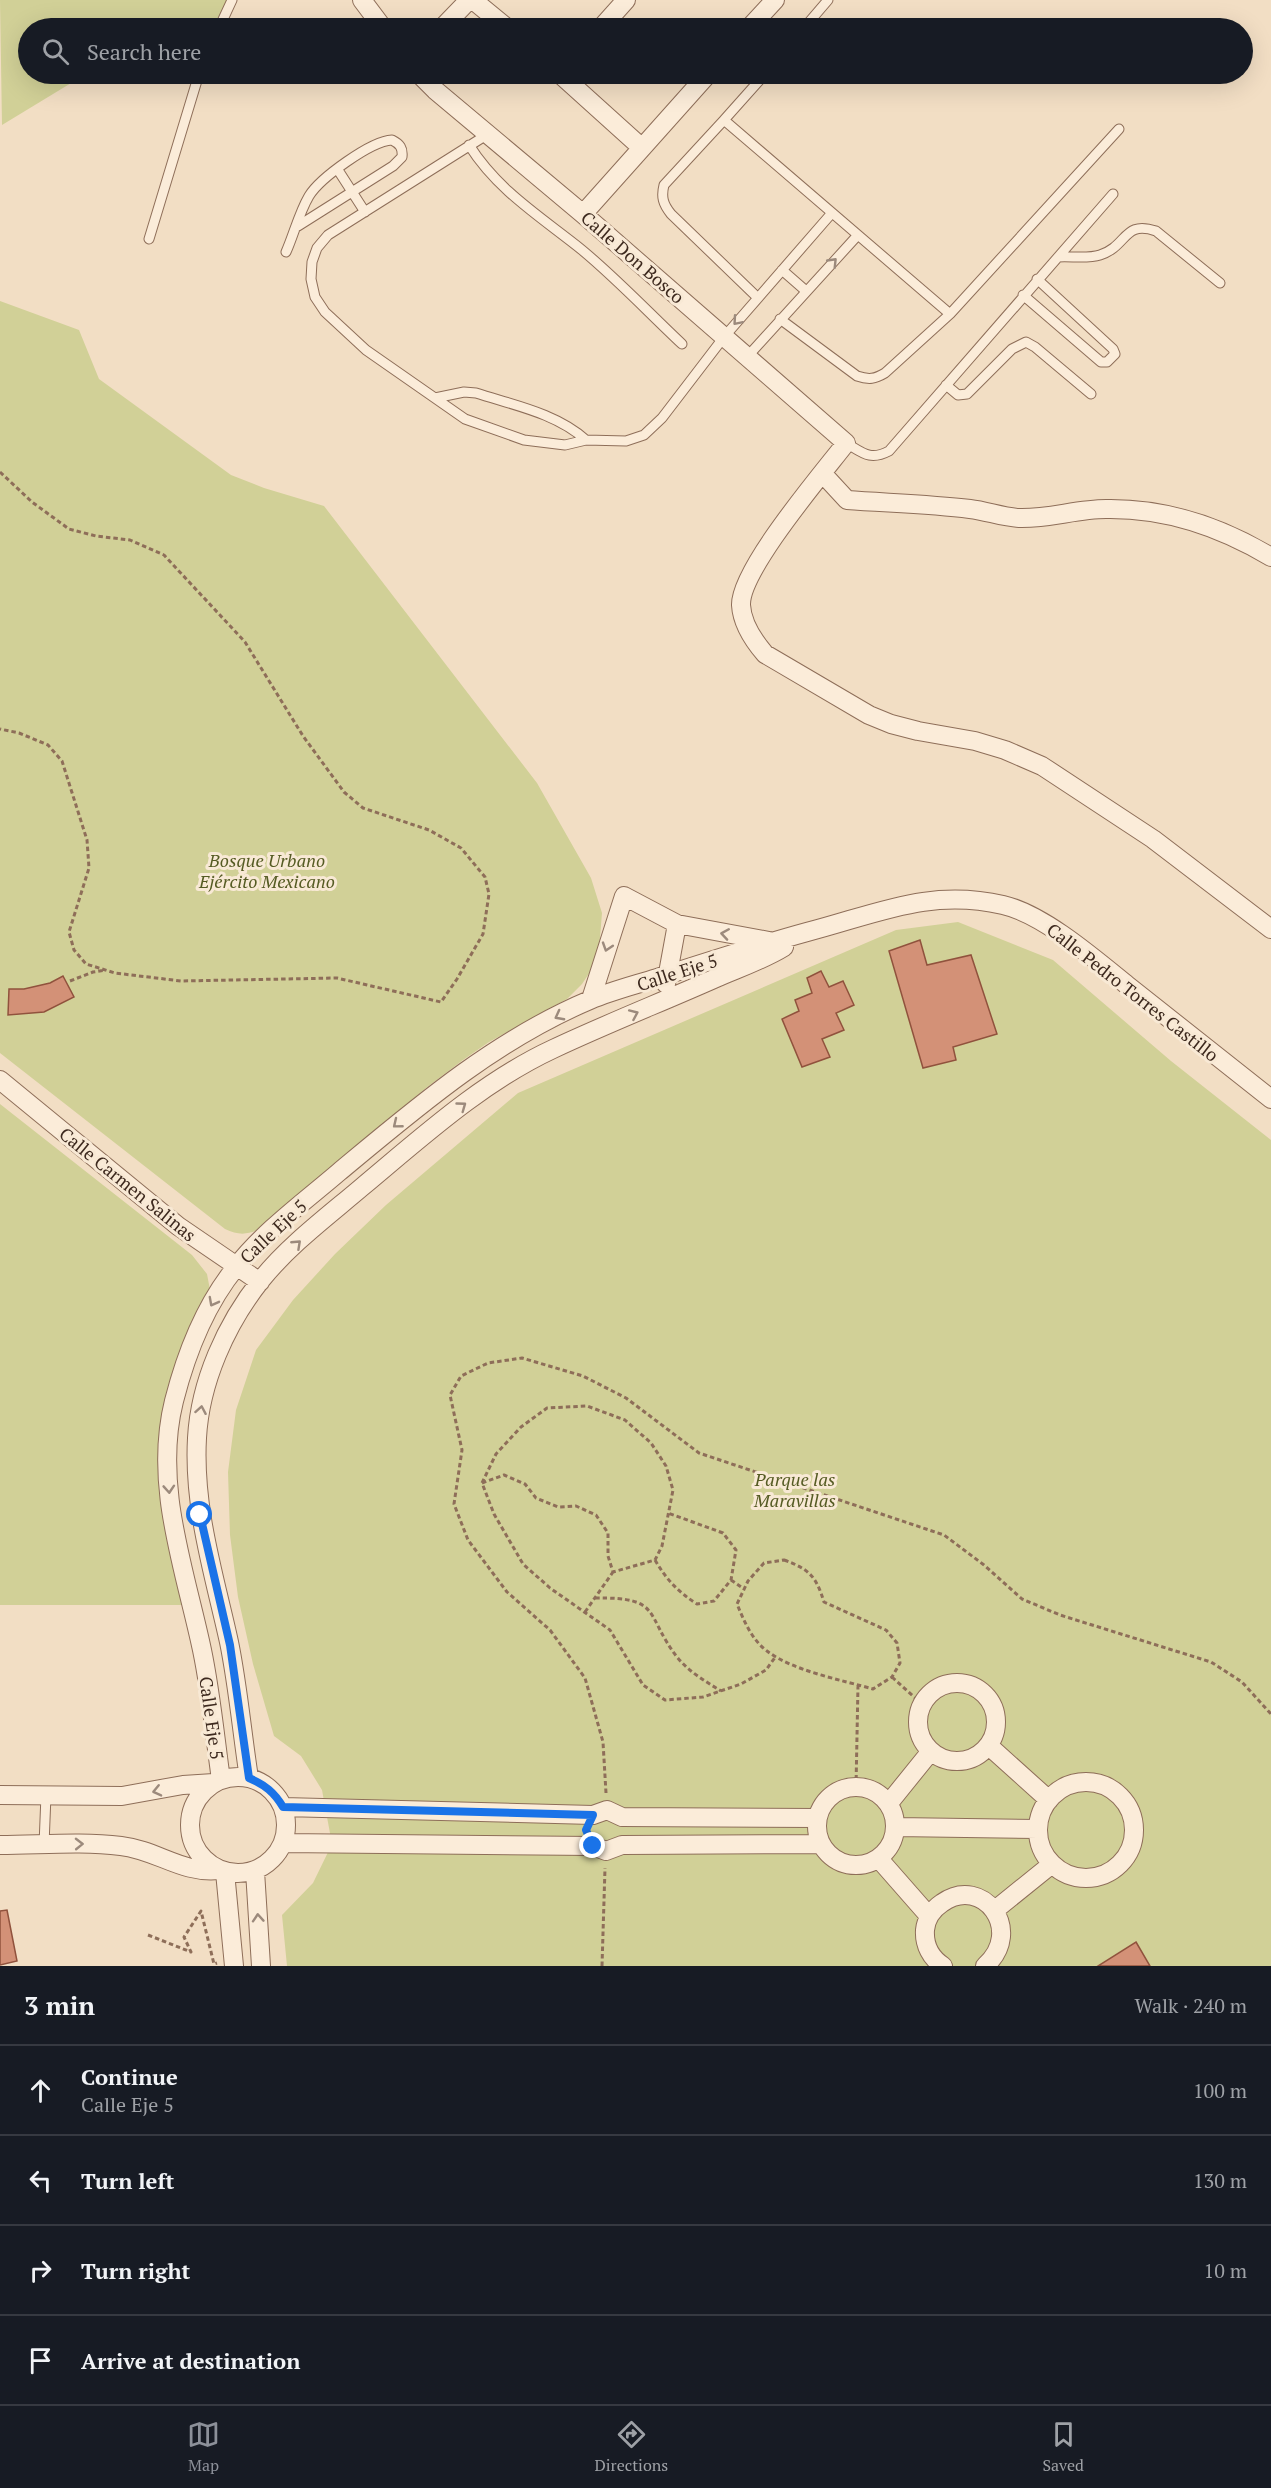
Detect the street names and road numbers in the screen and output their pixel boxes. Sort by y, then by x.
street label: Calle Don Bosco [576,205,690,309]
street label: Calle Pedro Torres Castillo [1042,917,1224,1067]
street label: Calle Eje 5 [634,948,720,996]
street label: Calle Carmen Salinas [55,1121,201,1247]
street label: Calle Eje 5 [234,1194,312,1268]
street label: Calle Eje 5 [194,1675,230,1761]

